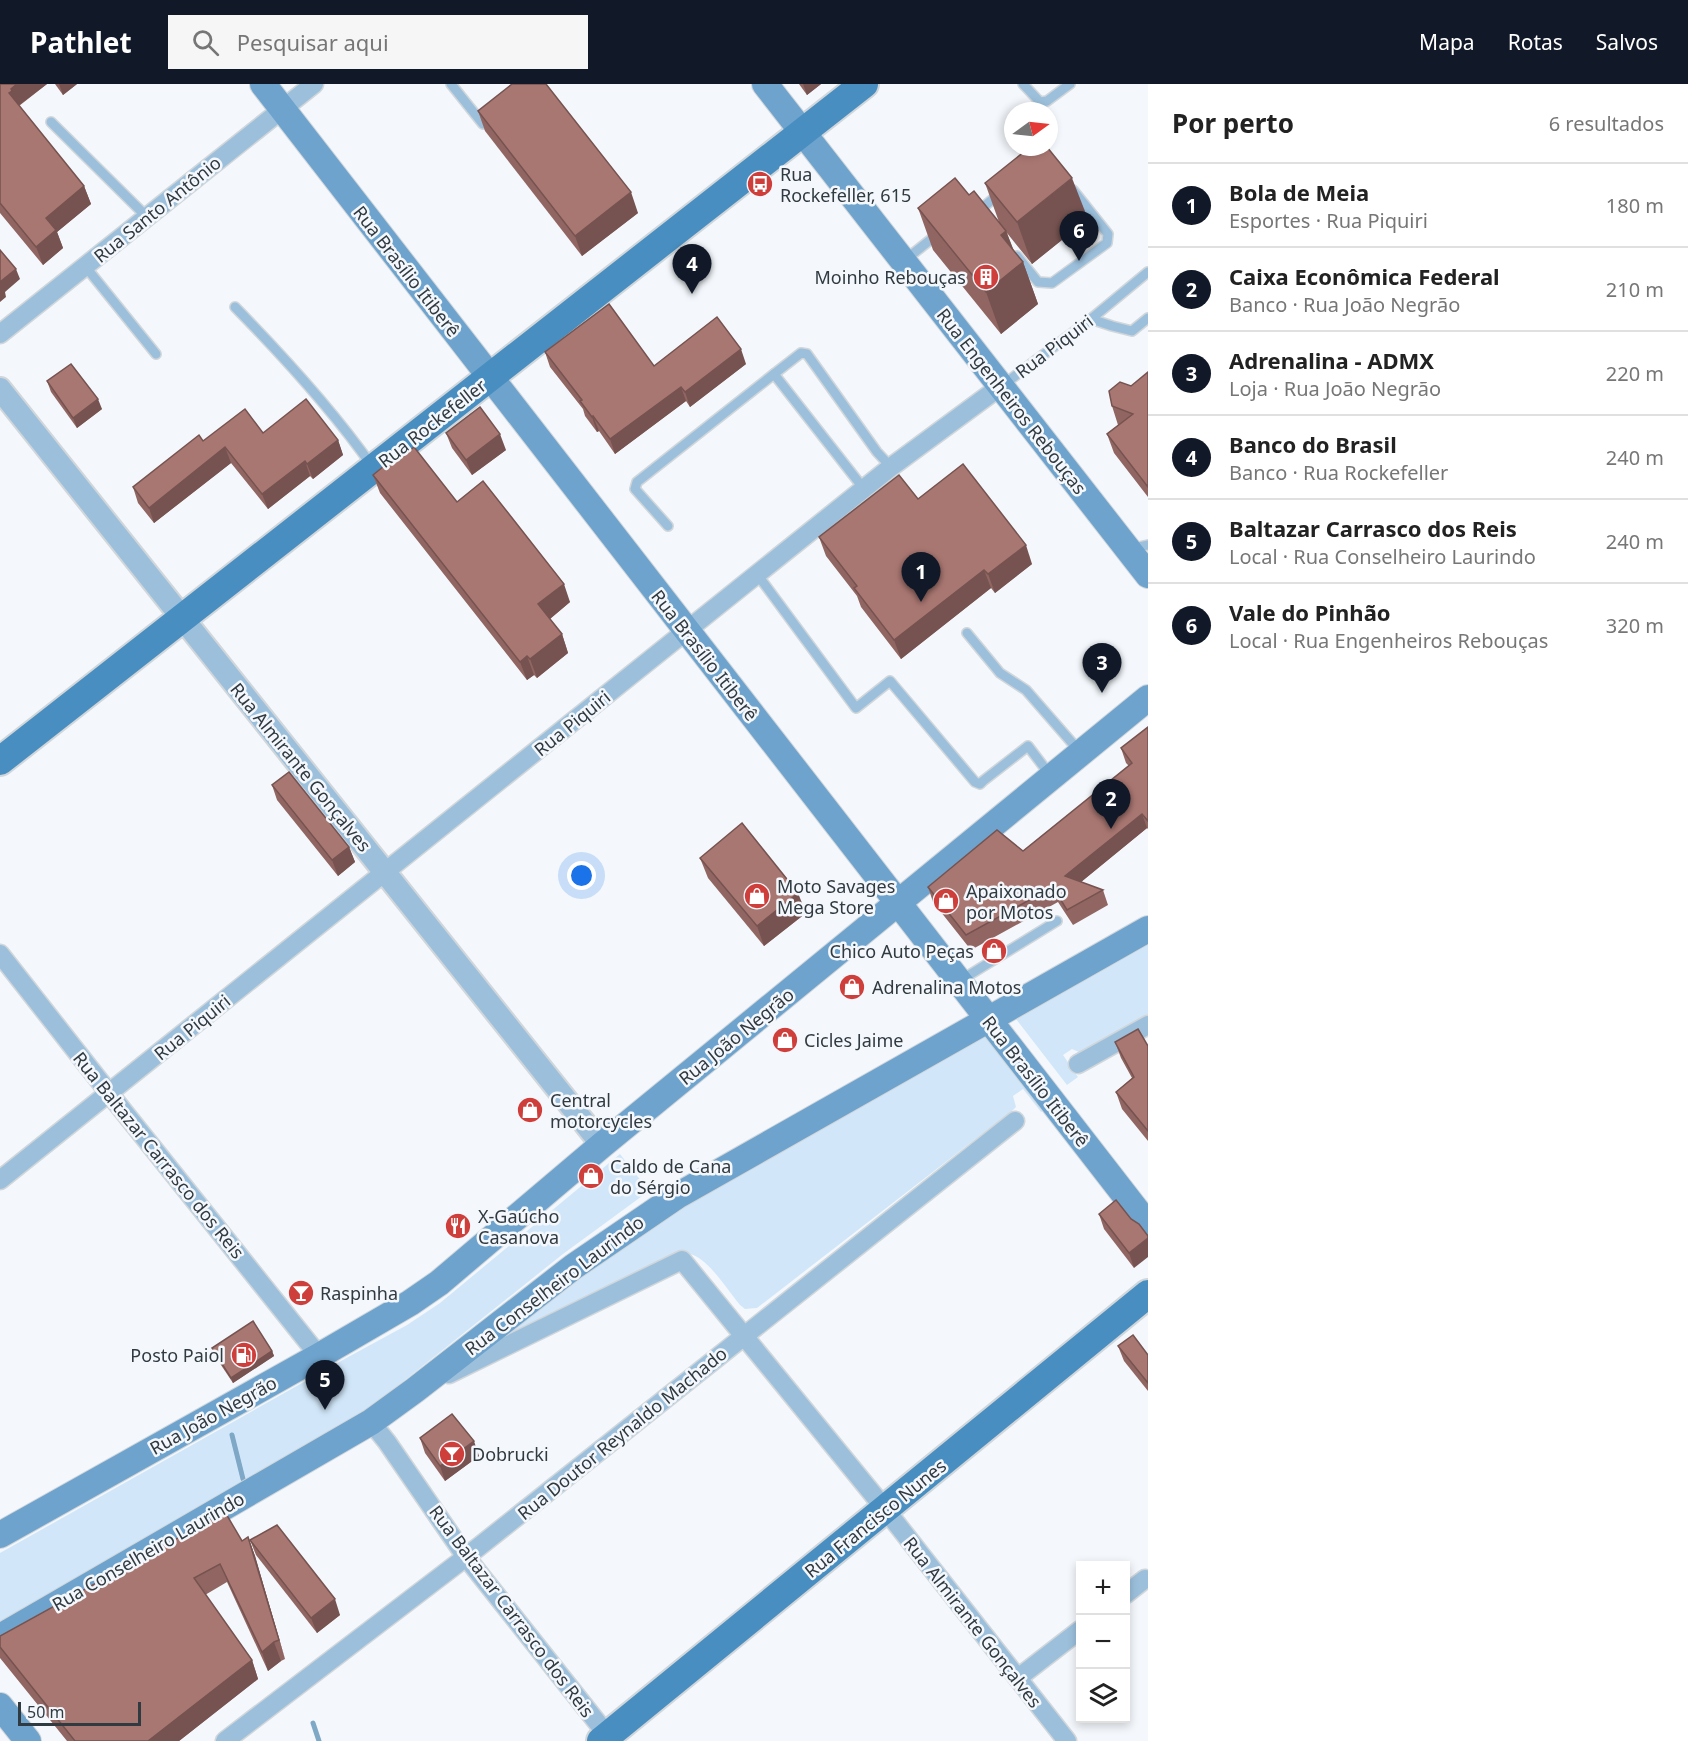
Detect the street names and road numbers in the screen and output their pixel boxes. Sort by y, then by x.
street label: Rua Santo Antônio [88,150,226,268]
street label: Rua Brasílio Itiberê [348,201,466,341]
street label: Rua Engenheiros Rebouças [932,303,1092,499]
street label: Rua Piquiri [1010,309,1098,383]
street label: Rua Rockefeller [373,373,491,473]
street label: Rua Brasílio Itiberê [646,585,764,725]
street label: Rua Almirante Gonçalves [225,678,377,856]
street label: Rua Piquiri [529,685,615,761]
street label: Rua João Negrão [673,982,799,1090]
street label: Rua Piquiri [149,989,235,1065]
street label: Rua Brasílio Itiberê [977,1011,1095,1151]
street label: Rua Baltazar Carrasco dos Reis [68,1047,250,1263]
street label: Rua Conselheiro Laurindo [460,1210,648,1360]
street label: Rua Doutor Reynaldo Machado [512,1341,732,1525]
street label: Rua João Negrão [145,1370,281,1460]
street label: Rua Francisco Nunes [799,1453,951,1583]
street label: Rua Conselheiro Laurindo [47,1486,249,1616]
street label: Rua Baltazar Carrasco dos Reis [424,1500,600,1722]
street label: Rua Almirante Gonçalves [899,1532,1047,1712]

